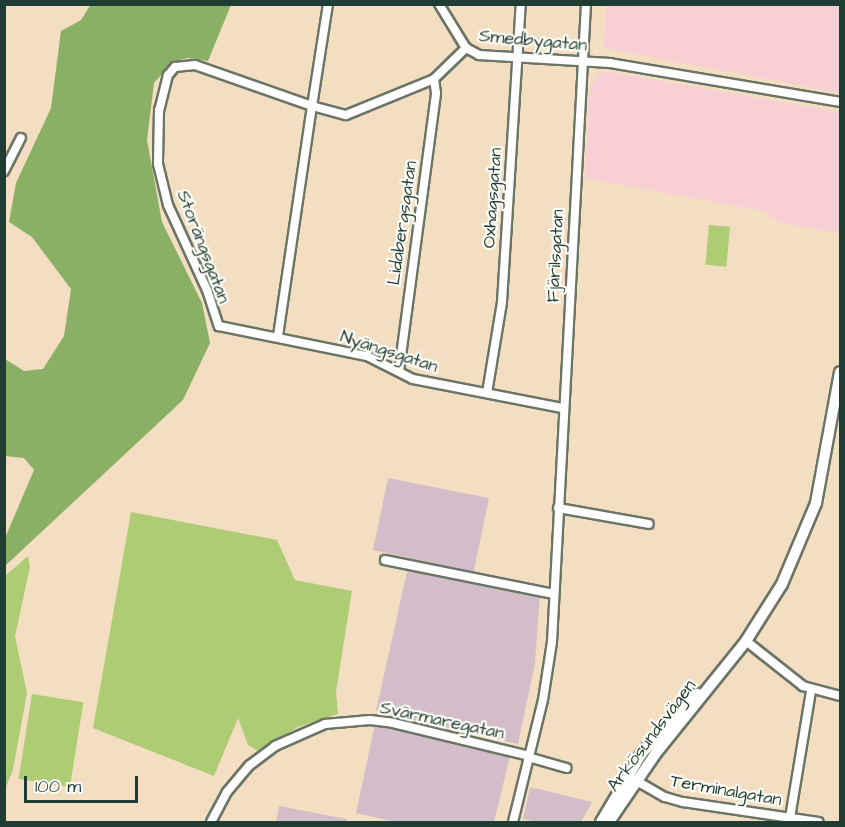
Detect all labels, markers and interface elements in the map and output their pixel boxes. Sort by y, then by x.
street label: Smedbygatan [478,26,588,56]
street label: Oxhagsgatan [479,147,507,249]
street label: Lidabergsgatan [384,159,422,287]
street label: Storängsgatan [172,187,234,307]
street label: Fjärilsgatan [543,209,569,303]
street label: Nyängsgatan [337,326,441,378]
street label: Arkösundsvägen [603,676,701,796]
street label: Svärmaregatan [378,697,506,745]
scale bar [27,764,141,802]
street label: Terminalgatan [669,771,783,811]
text: 100 m [35,774,81,799]

